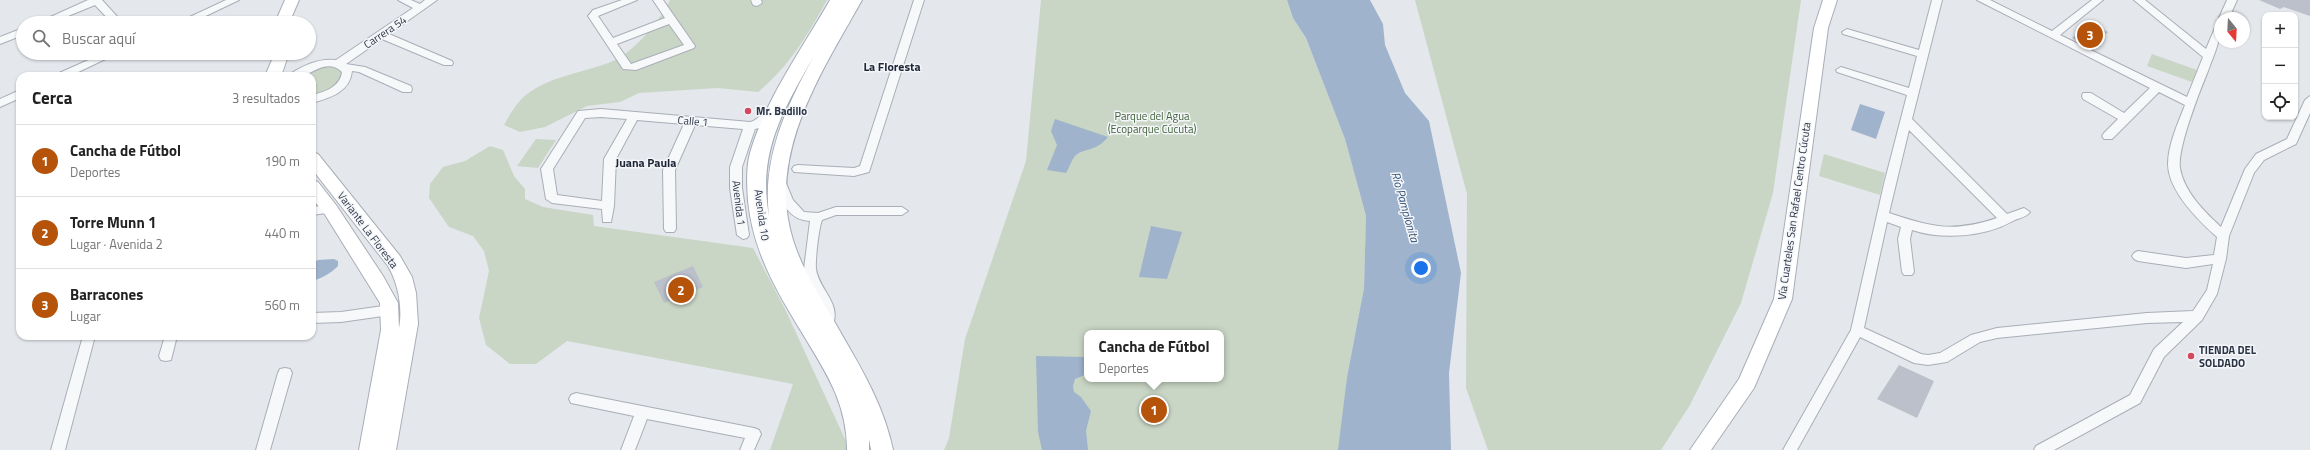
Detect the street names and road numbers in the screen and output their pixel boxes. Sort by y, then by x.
street label: Carrera 54 [360,12,410,52]
street label: Calle 1 [677,112,709,130]
street label: Vía Cuarteles San Rafael Centro Cúcuta [1774,121,1814,301]
street label: Avenida 1 [728,180,750,226]
street label: Variante La Floresta [334,188,402,272]
street label: Avenida 10 [750,188,774,242]

